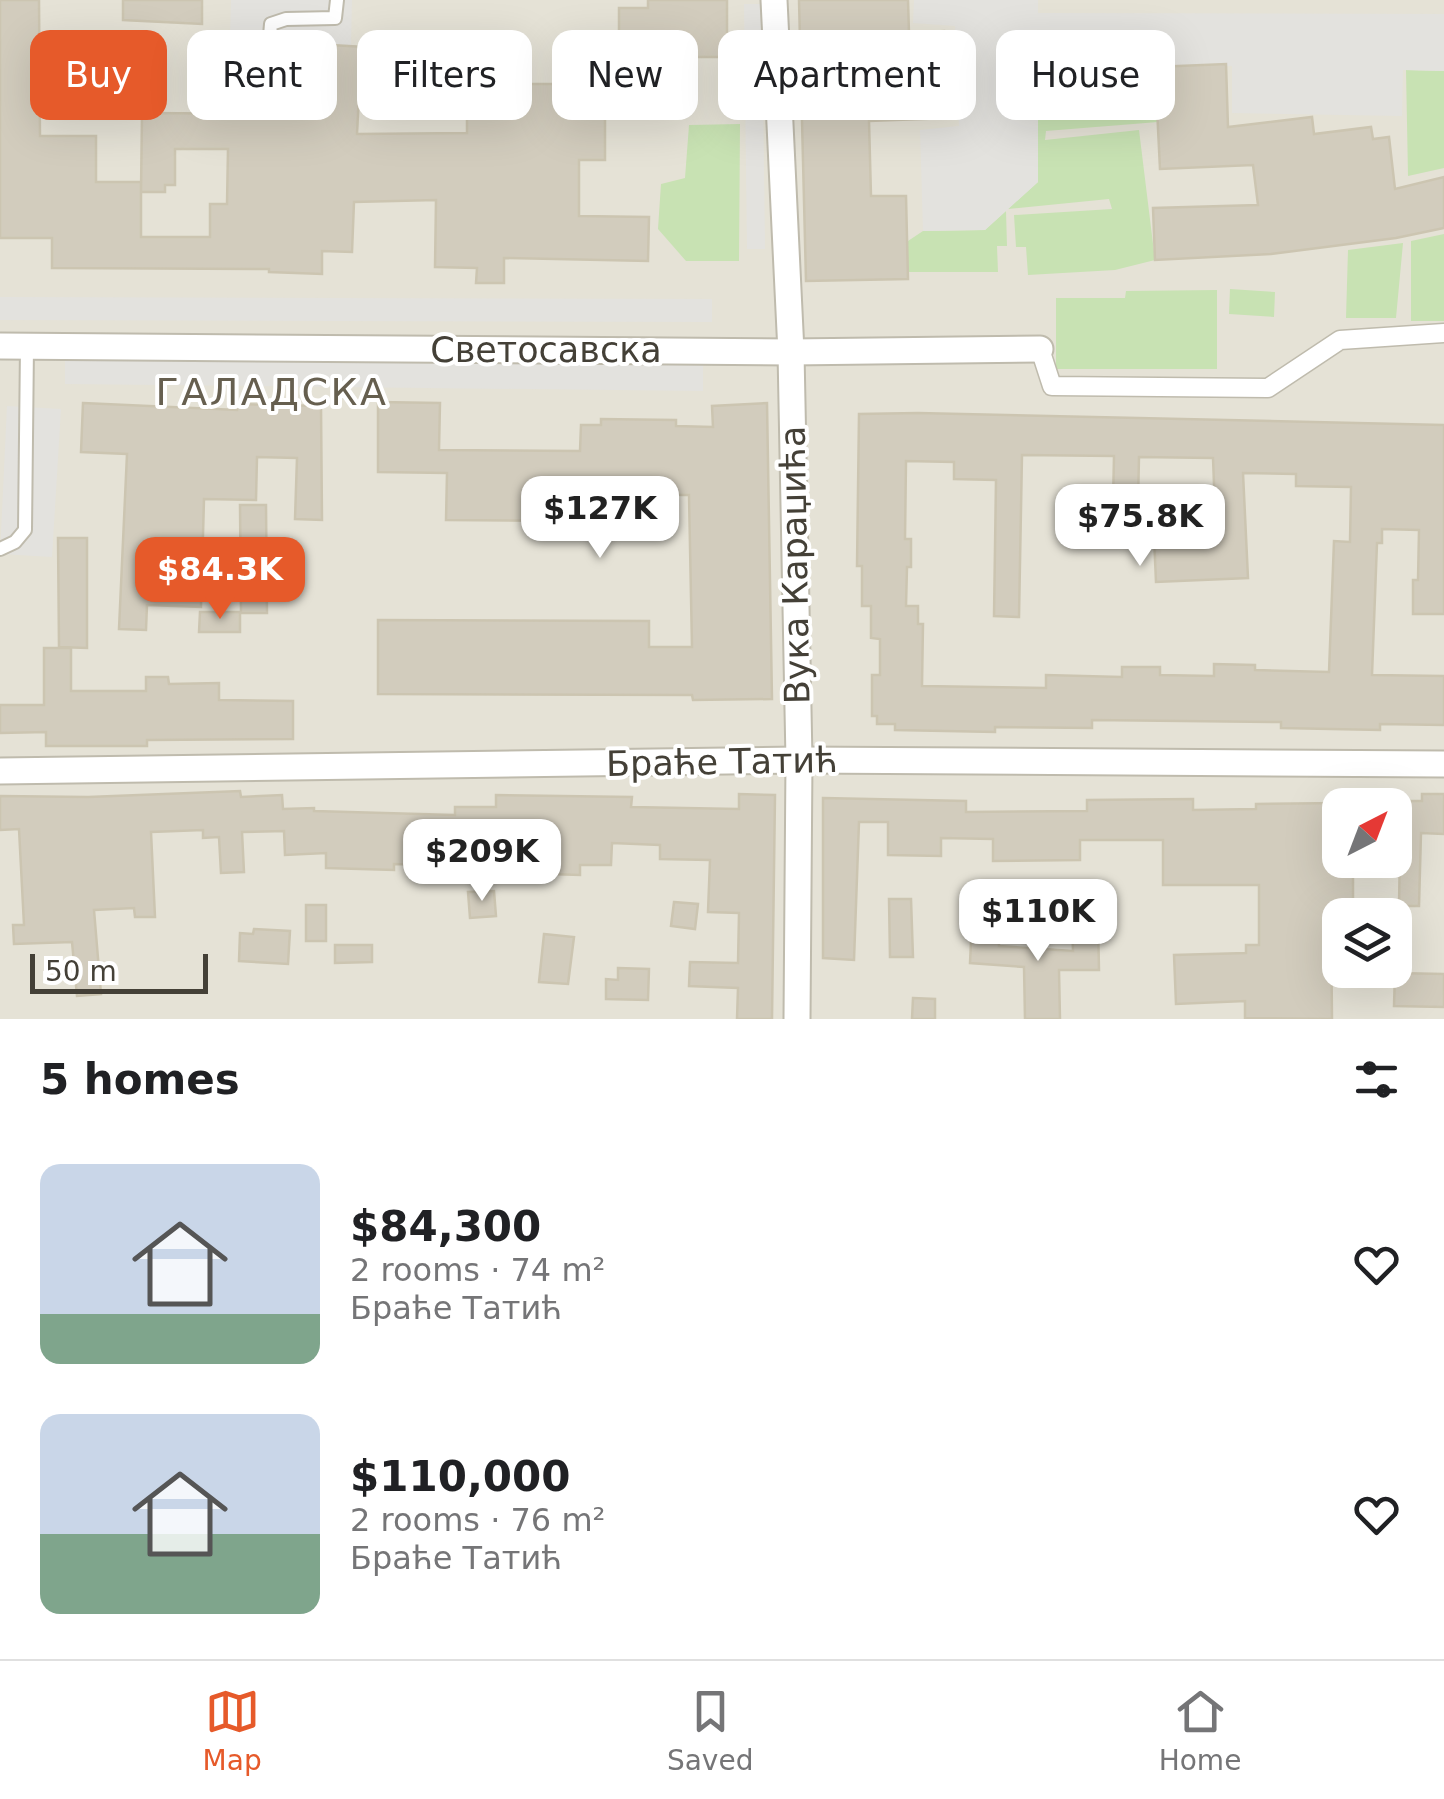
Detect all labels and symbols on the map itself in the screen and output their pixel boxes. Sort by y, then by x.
street label: Светосавска [430,330,662,370]
district label: ГАЛАДСКА [156,370,388,414]
street label: Вука Караџића [773,426,817,704]
pin: $127K [530,476,670,561]
pin: $75.8K [1059,484,1221,569]
pin: $84.3K [139,537,301,622]
street label: Браће Татић [606,740,838,784]
north arrow [1322,788,1412,878]
pin: $209K [412,819,552,904]
pin: $110K [968,879,1108,964]
scale bar [30,949,208,994]

